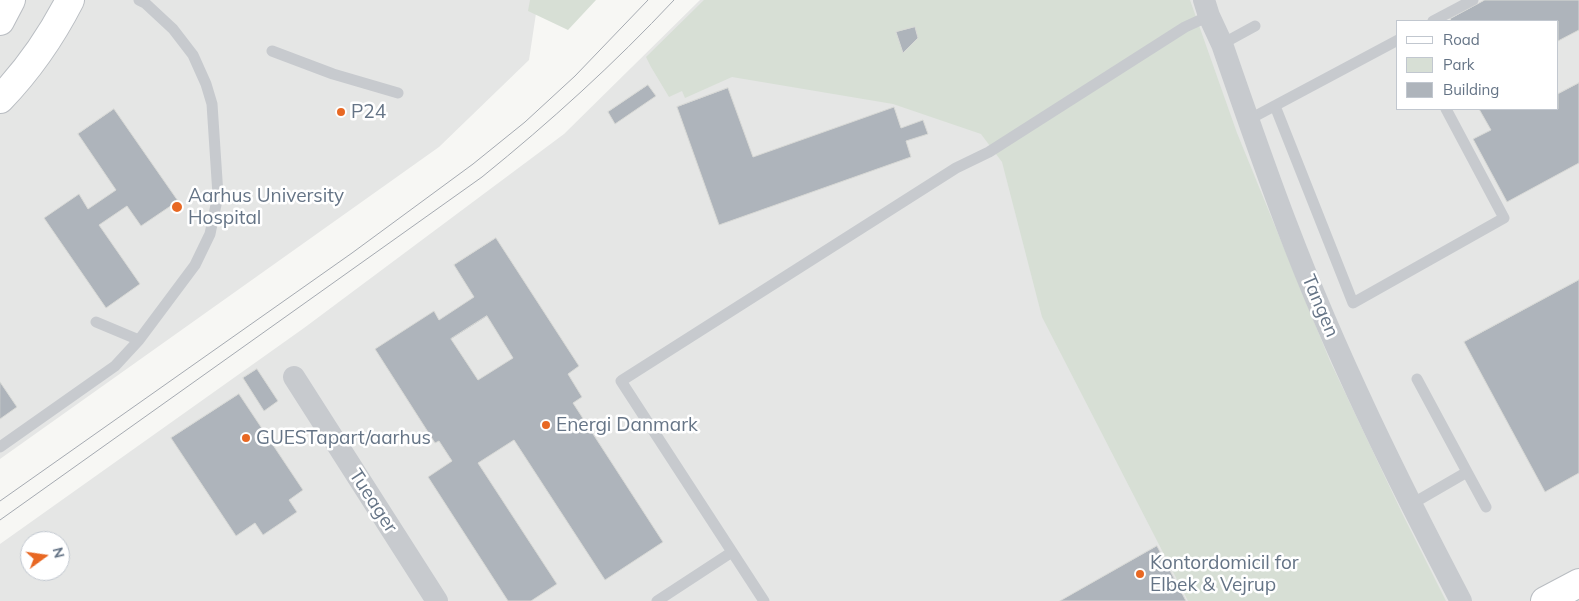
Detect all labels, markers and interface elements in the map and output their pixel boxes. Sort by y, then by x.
legend [1396,20,1559,110]
text: Road [1443,30,1480,49]
text: Park [1443,55,1475,74]
text: Building [1443,80,1499,99]
place label: P24 [351,101,386,123]
marker: P24 [335,106,347,118]
place label: Aarhus University Hospital [188,185,344,229]
marker: Aarhus University Hospital [170,200,184,214]
street label: Tangen [1297,271,1343,341]
place label: Energi Danmark [556,414,698,436]
marker: Energi Danmark [540,419,552,431]
place label: GUESTapart/aarhus [256,427,431,449]
marker: GUESTapart/aarhus [240,432,252,444]
street label: Tueager [344,465,402,537]
north arrow [20,531,70,581]
text: N [49,545,69,560]
place label: Kontordomicil for Elbek & Vejrup [1150,552,1299,596]
marker: Kontordomicil for Elbek & Vejrup [1134,568,1146,580]

